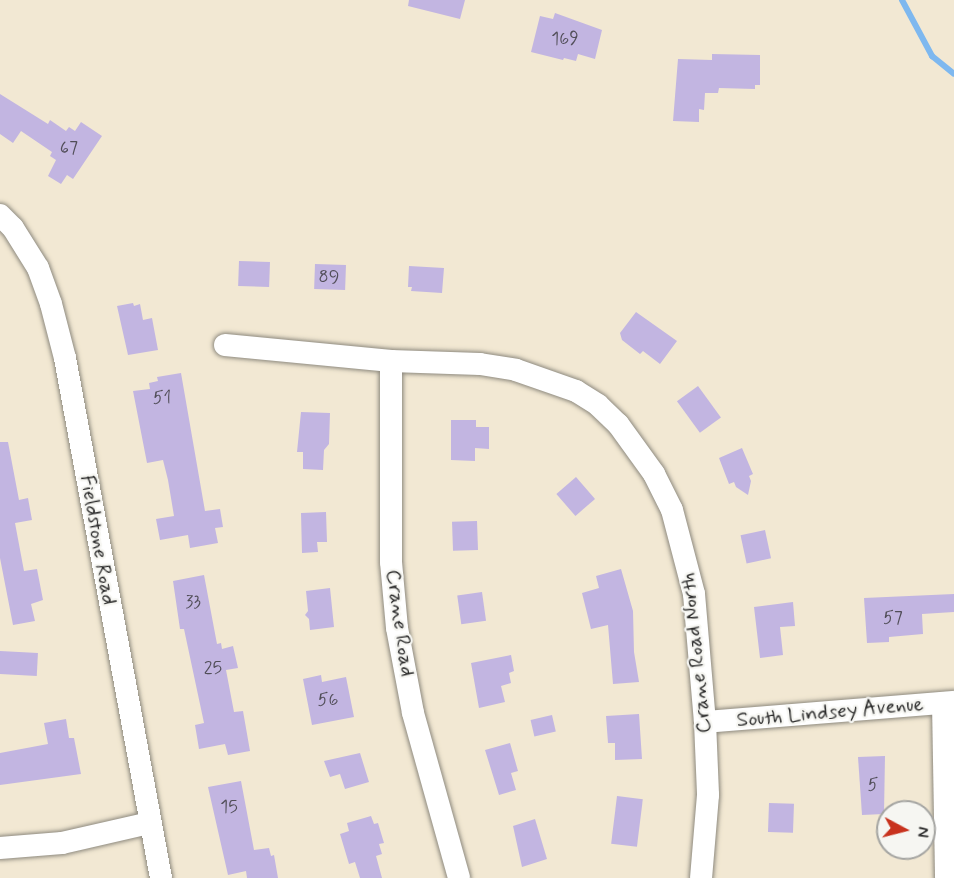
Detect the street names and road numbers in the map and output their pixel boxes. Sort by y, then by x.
street label: Fieldstone Road [74,473,122,607]
street label: Crane Road [380,568,420,678]
street label: Crane Road North [675,571,717,735]
street label: South Lindsey Avenue [733,691,927,733]

